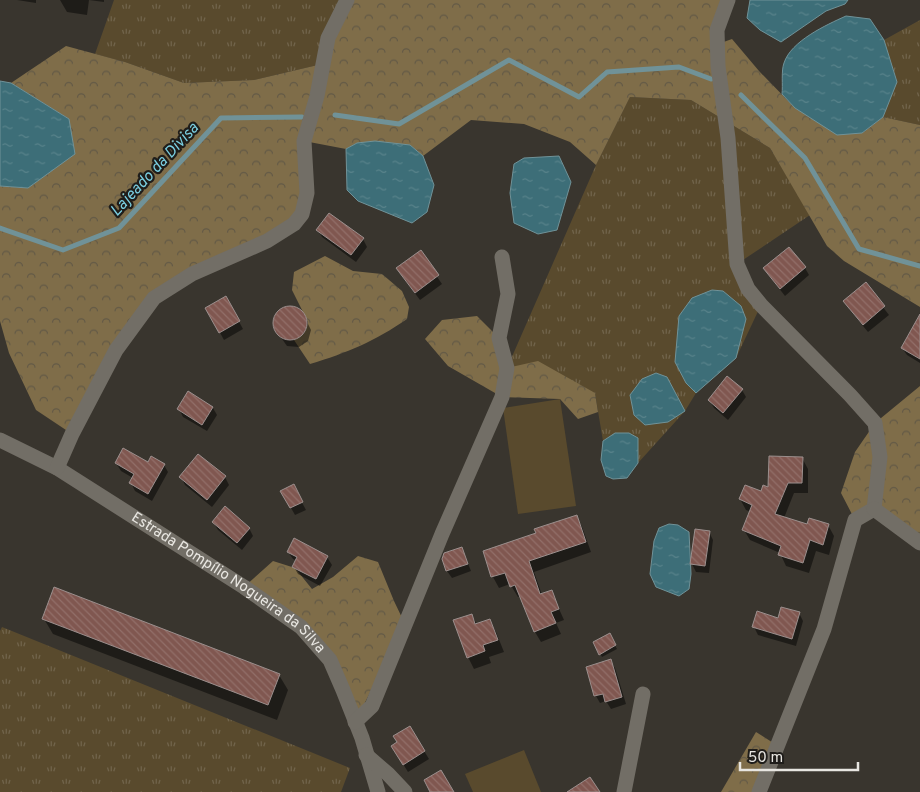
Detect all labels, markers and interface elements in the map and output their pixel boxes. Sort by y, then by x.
water label: Lajeado da Divisa [106,118,204,221]
street label: Estrada Pompílio Nogueira da Silva [128,508,329,657]
scale bar [740,740,858,772]
text: 50 m [748,749,783,768]

